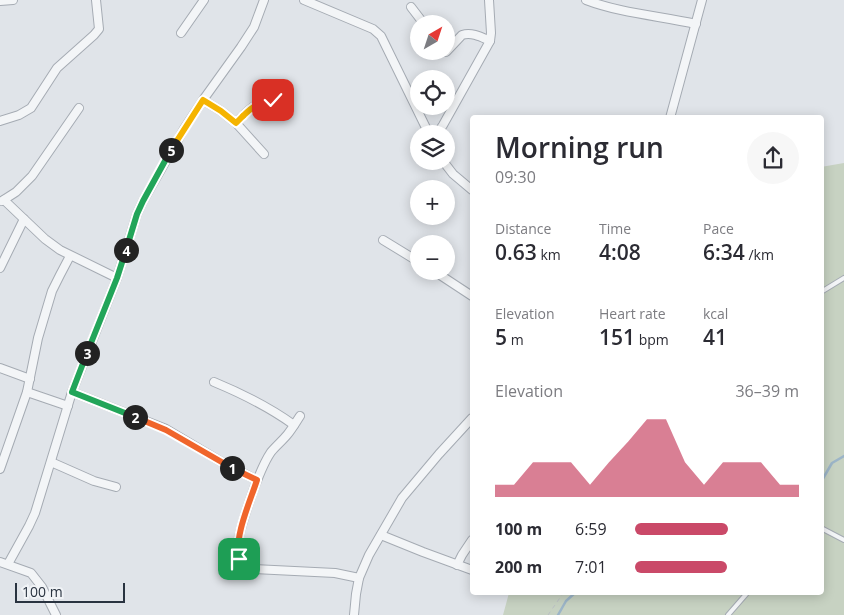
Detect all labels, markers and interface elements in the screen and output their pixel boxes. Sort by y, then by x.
north arrow [410,15,455,60]
map controls [410,15,455,280]
button: locate [410,70,455,115]
pin [252,79,294,121]
icon: check [259,86,287,114]
button: layers [410,125,455,170]
text: Morning run [495,128,664,166]
button: share [747,132,799,184]
pin: 5 [158,138,184,162]
text: 5 [167,141,176,160]
text: 09:30 [495,166,536,188]
button: + [410,180,455,225]
text: Distance [495,219,551,238]
text: Time [599,219,631,238]
text: Pace [703,219,734,238]
button: − [410,235,455,280]
pin: 4 [114,238,138,262]
text: 0.63 [495,238,537,266]
text: 4:08 [599,238,641,266]
text: 6:34 [703,238,745,266]
text: 4 [122,241,131,260]
text: km [537,245,561,264]
text: /km [745,245,774,264]
text: Elevation [495,304,554,323]
text: Heart rate [599,304,666,323]
text: kcal [703,304,728,323]
text: 5 [495,323,507,351]
text: 151 [599,323,635,351]
text: 41 [703,323,727,351]
text: m [507,330,524,349]
text: bpm [635,330,669,349]
pin: 3 [74,340,100,366]
text: 3 [83,344,92,363]
text: Elevation [495,380,563,402]
text: 36–39 m [735,380,799,402]
pin: 2 [122,404,148,430]
text: 2 [131,408,140,427]
pin: 1 [220,456,244,480]
text: 1 [228,459,237,478]
text: 100 m [495,518,542,540]
text: 6:59 [575,518,607,540]
pin [218,538,260,580]
icon: arrive [225,545,253,573]
text: 200 m [495,556,542,578]
text: 7:01 [575,556,607,578]
scale bar [15,580,125,603]
text: 100 m [22,582,63,601]

